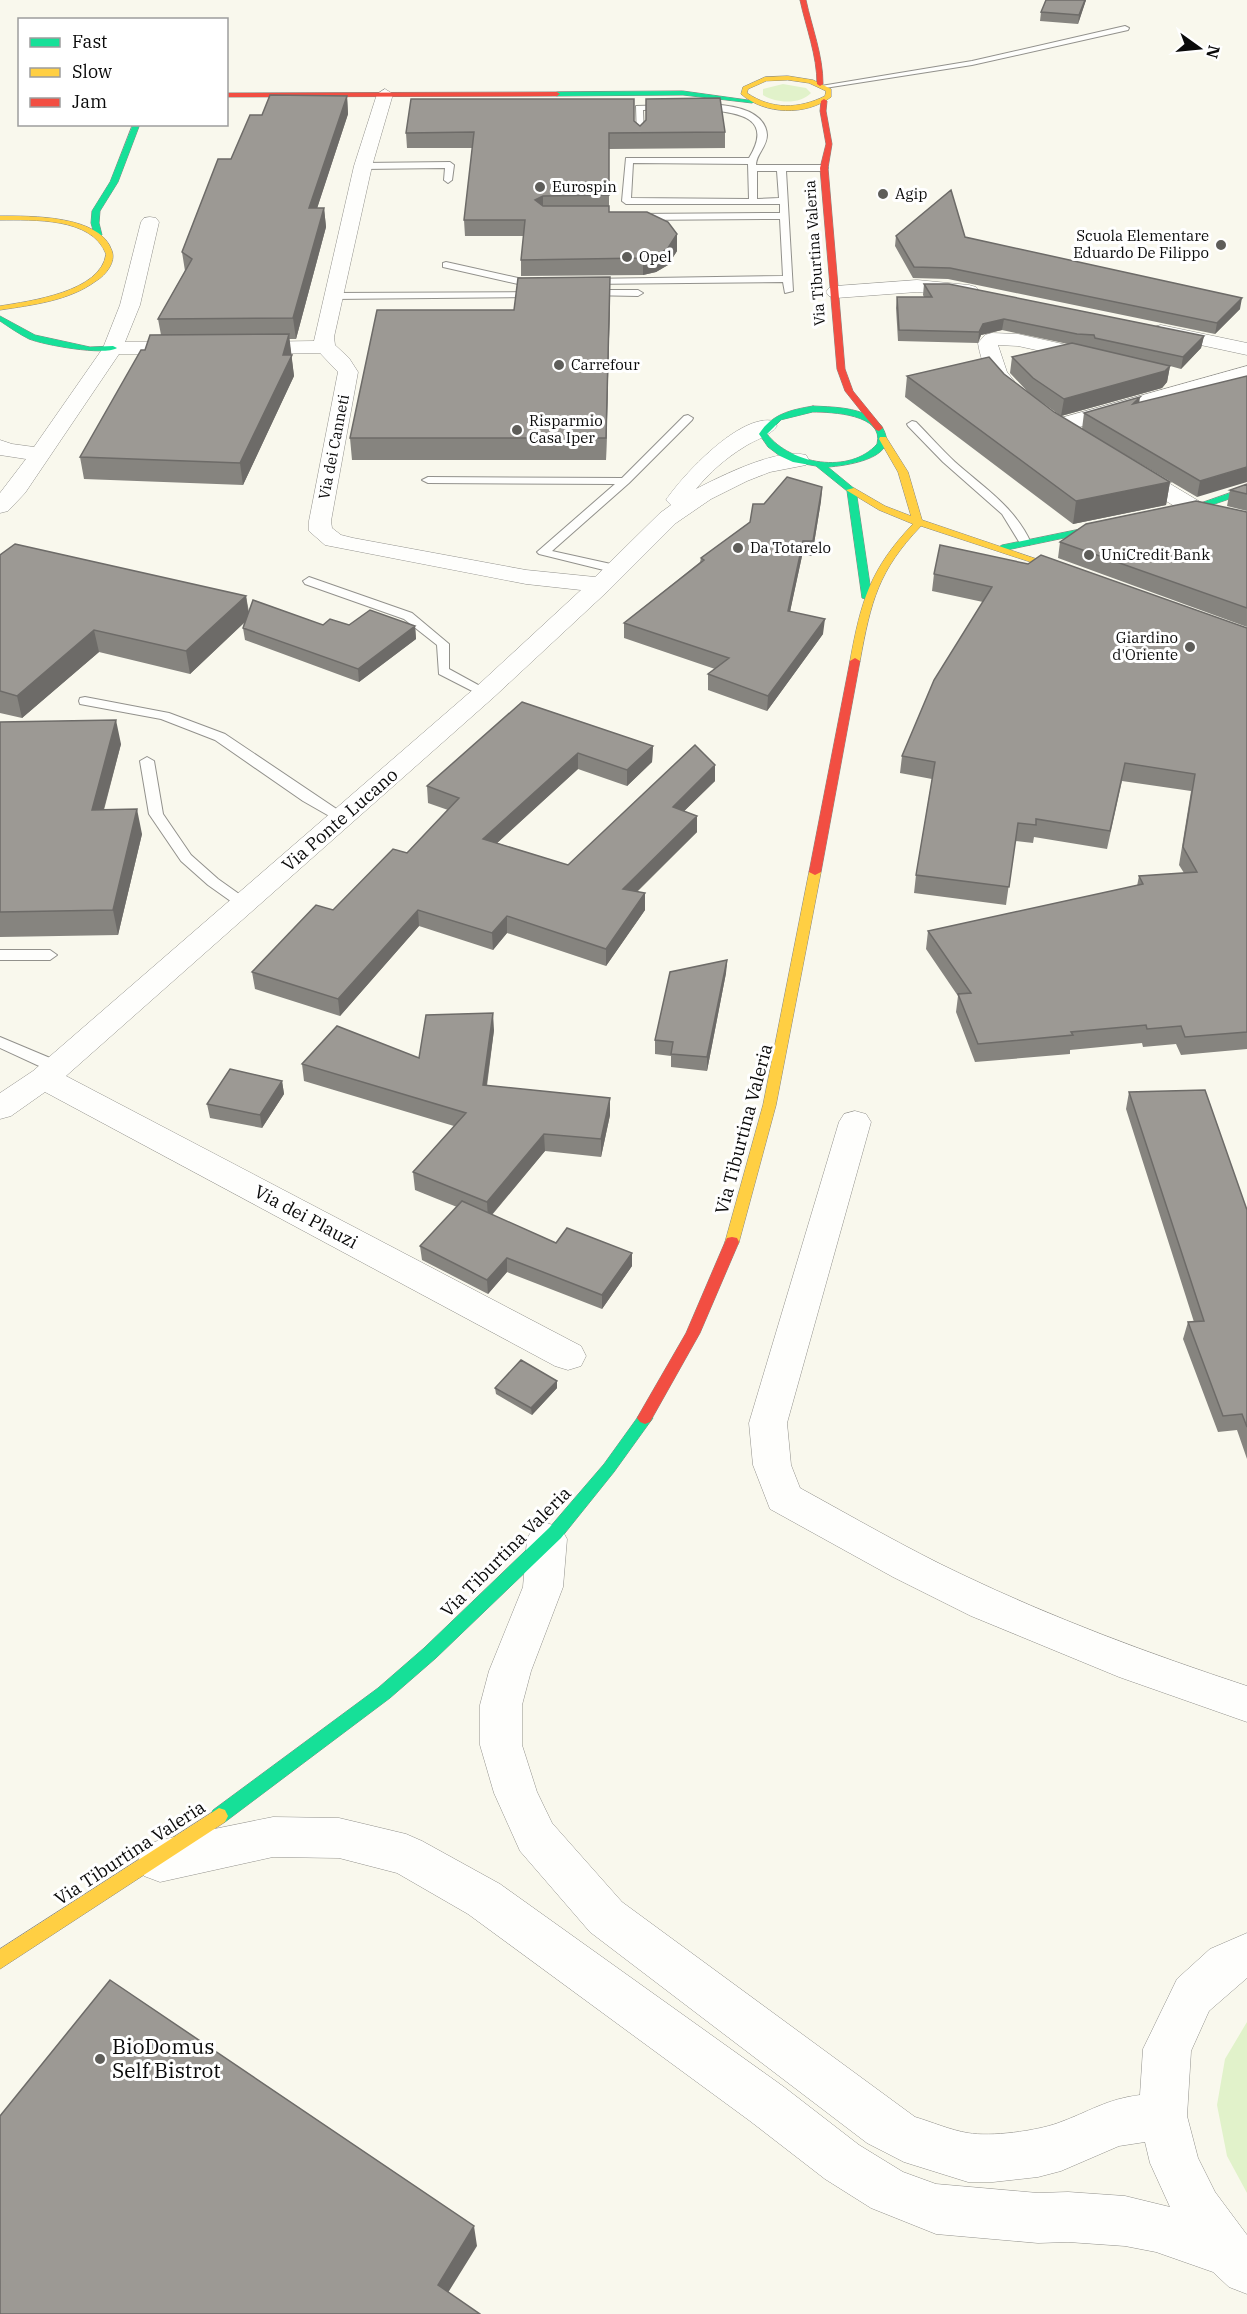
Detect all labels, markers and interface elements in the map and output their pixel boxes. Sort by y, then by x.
legend [18,18,228,126]
north arrow [1169,18,1229,78]
text: Fast [72,30,107,53]
text: N [1202,43,1225,61]
text: Slow [72,60,112,83]
text: Jam [72,90,107,113]
place label: Eurospin [552,177,617,196]
street label: Via Tiburtina Valeria [800,179,829,327]
marker: Eurospin [533,180,547,194]
place label: Agip [895,184,927,203]
marker: Agip [876,187,890,201]
place label: Scuola Elementare Eduardo De Filippo [1073,226,1209,262]
marker: Scuola Elementare Eduardo De Filippo [1214,238,1228,252]
place label: Opel [639,247,672,266]
marker: Opel [620,250,634,264]
place label: Carrefour [571,355,640,374]
marker: Carrefour [552,358,566,372]
street label: Via dei Canneti [314,393,353,501]
place label: Risparmio Casa Iper [529,411,603,447]
marker: Risparmio Casa Iper [510,423,524,437]
place label: Da Totarelo [750,538,831,557]
marker: Da Totarelo [731,541,745,555]
place label: UniCredit Bank [1101,545,1210,564]
marker: UniCredit Bank [1082,548,1096,562]
place label: Giardino d'Oriente [1112,628,1178,664]
marker: Giardino d'Oriente [1183,640,1197,654]
street label: Via Ponte Lucano [277,763,402,876]
street label: Via Tiburtina Valeria [710,1041,777,1217]
street label: Via dei Plauzi [250,1180,362,1254]
street label: Via Tiburtina Valeria [435,1481,576,1622]
street label: Via Tiburtina Valeria [50,1795,210,1910]
place label: BioDomus Self Bistrot [112,2032,221,2084]
marker: BioDomus Self Bistrot [93,2052,107,2066]

